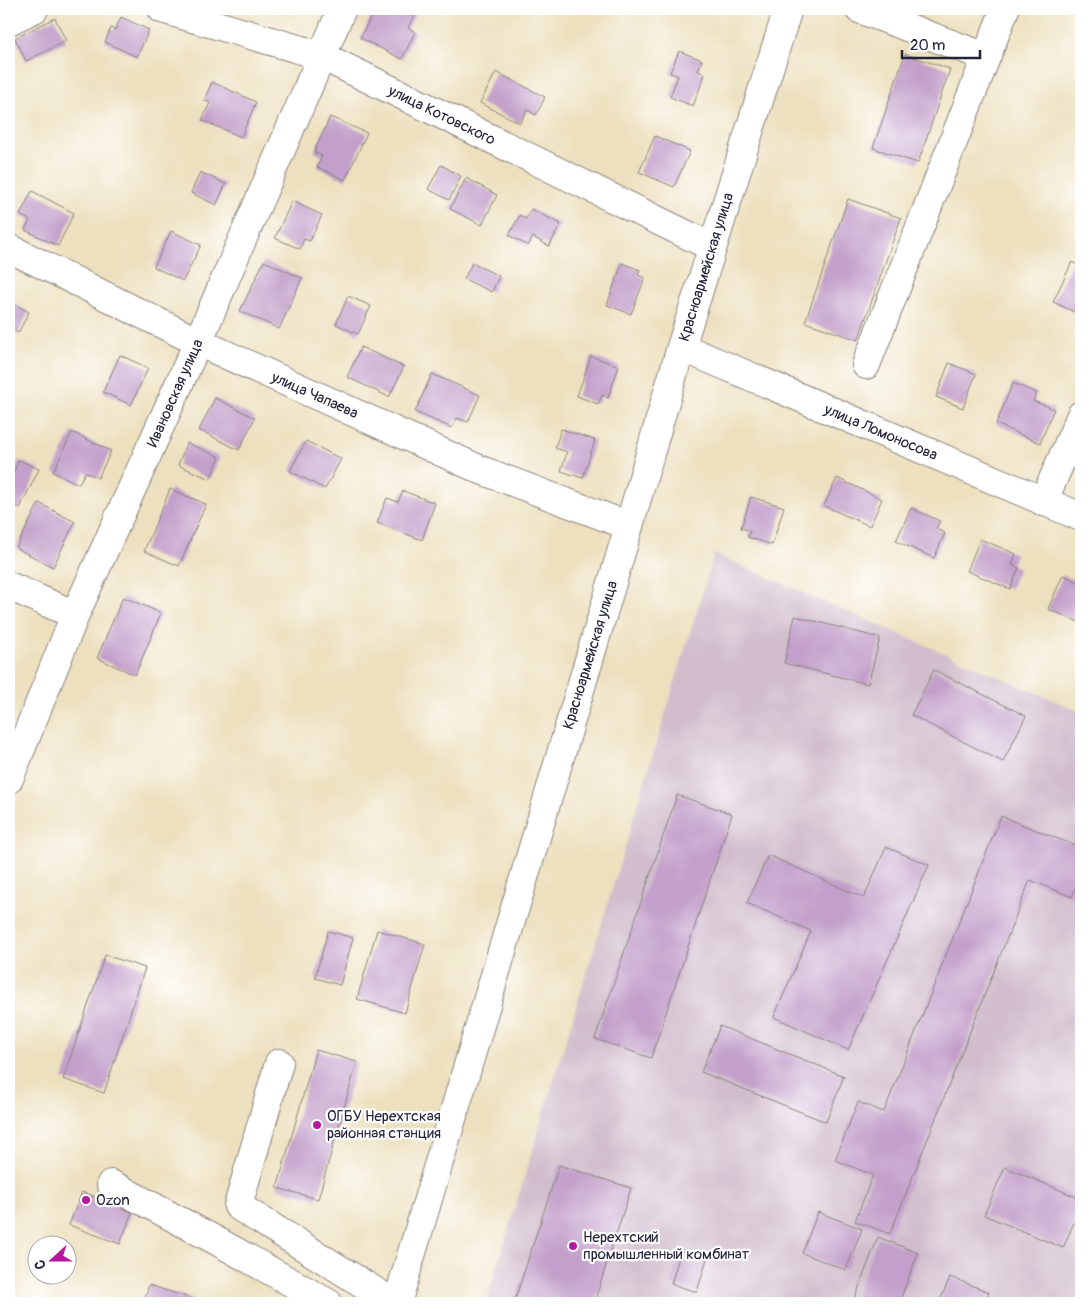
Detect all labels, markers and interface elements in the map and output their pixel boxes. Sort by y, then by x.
scale bar [902,28,980,60]
text: 20 m [910,36,945,55]
street label: улица Котовского [384,81,498,150]
street label: Красноармейская улица [675,191,738,344]
street label: Ивановская улица [143,336,208,450]
street label: улица Чапаева [268,367,361,423]
street label: улица Ломоносова [820,400,940,465]
street label: Красноармейская улица [559,579,622,732]
place label: ОГБУ Нерехтская районная станция [327,1107,441,1143]
marker: ОГБУ Нерехтская районная станция [311,1119,323,1131]
place label: Ozon [96,1191,130,1210]
marker: Ozon [80,1194,92,1206]
place label: Нерехтский промышленный комбинат [583,1228,750,1264]
north arrow [28,1234,78,1284]
marker: Нерехтский промышленный комбинат [567,1240,579,1252]
text: С [31,1257,50,1272]

